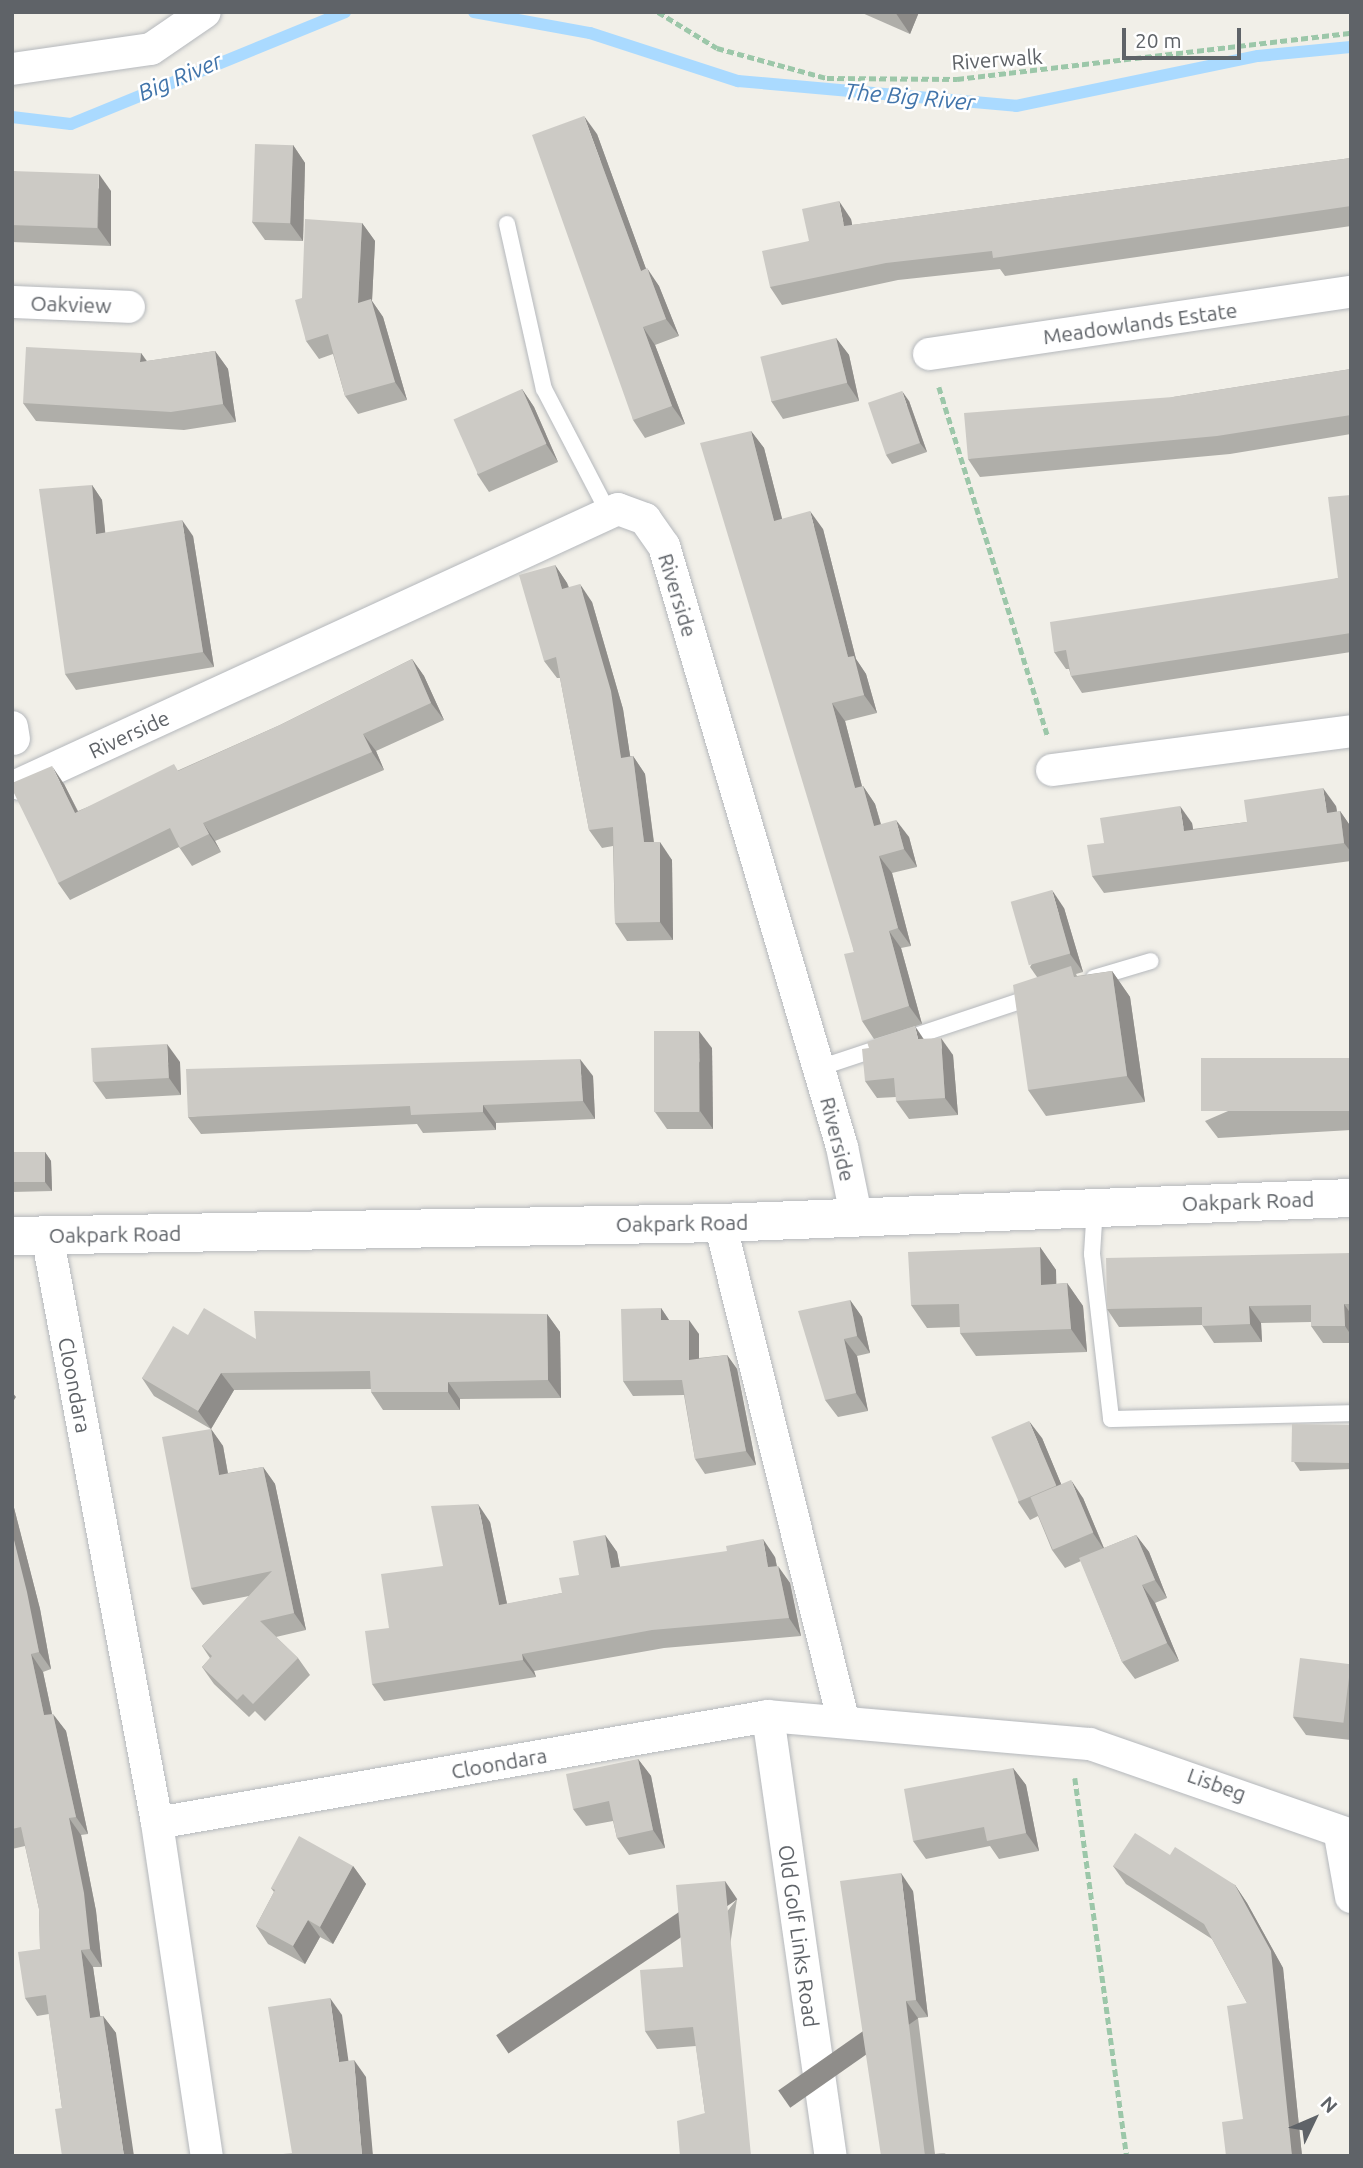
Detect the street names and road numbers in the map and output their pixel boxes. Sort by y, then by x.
street label: Riverwalk [950,43,1044,75]
street label: Oakview [30,290,112,318]
street label: Meadowlands Estate [1041,297,1239,349]
street label: Riverside [653,550,703,640]
street label: Riverside [85,704,173,764]
street label: Riverside [815,1094,861,1184]
street label: Oakpark Road [1181,1186,1315,1216]
street label: Oakpark Road [616,1209,748,1237]
street label: Oakpark Road [49,1220,181,1248]
street label: Cloondara [53,1335,97,1435]
street label: Cloondara [449,1742,549,1784]
street label: Lisbeg [1184,1762,1250,1806]
street label: Old Golf Links Road [774,1843,824,2029]

